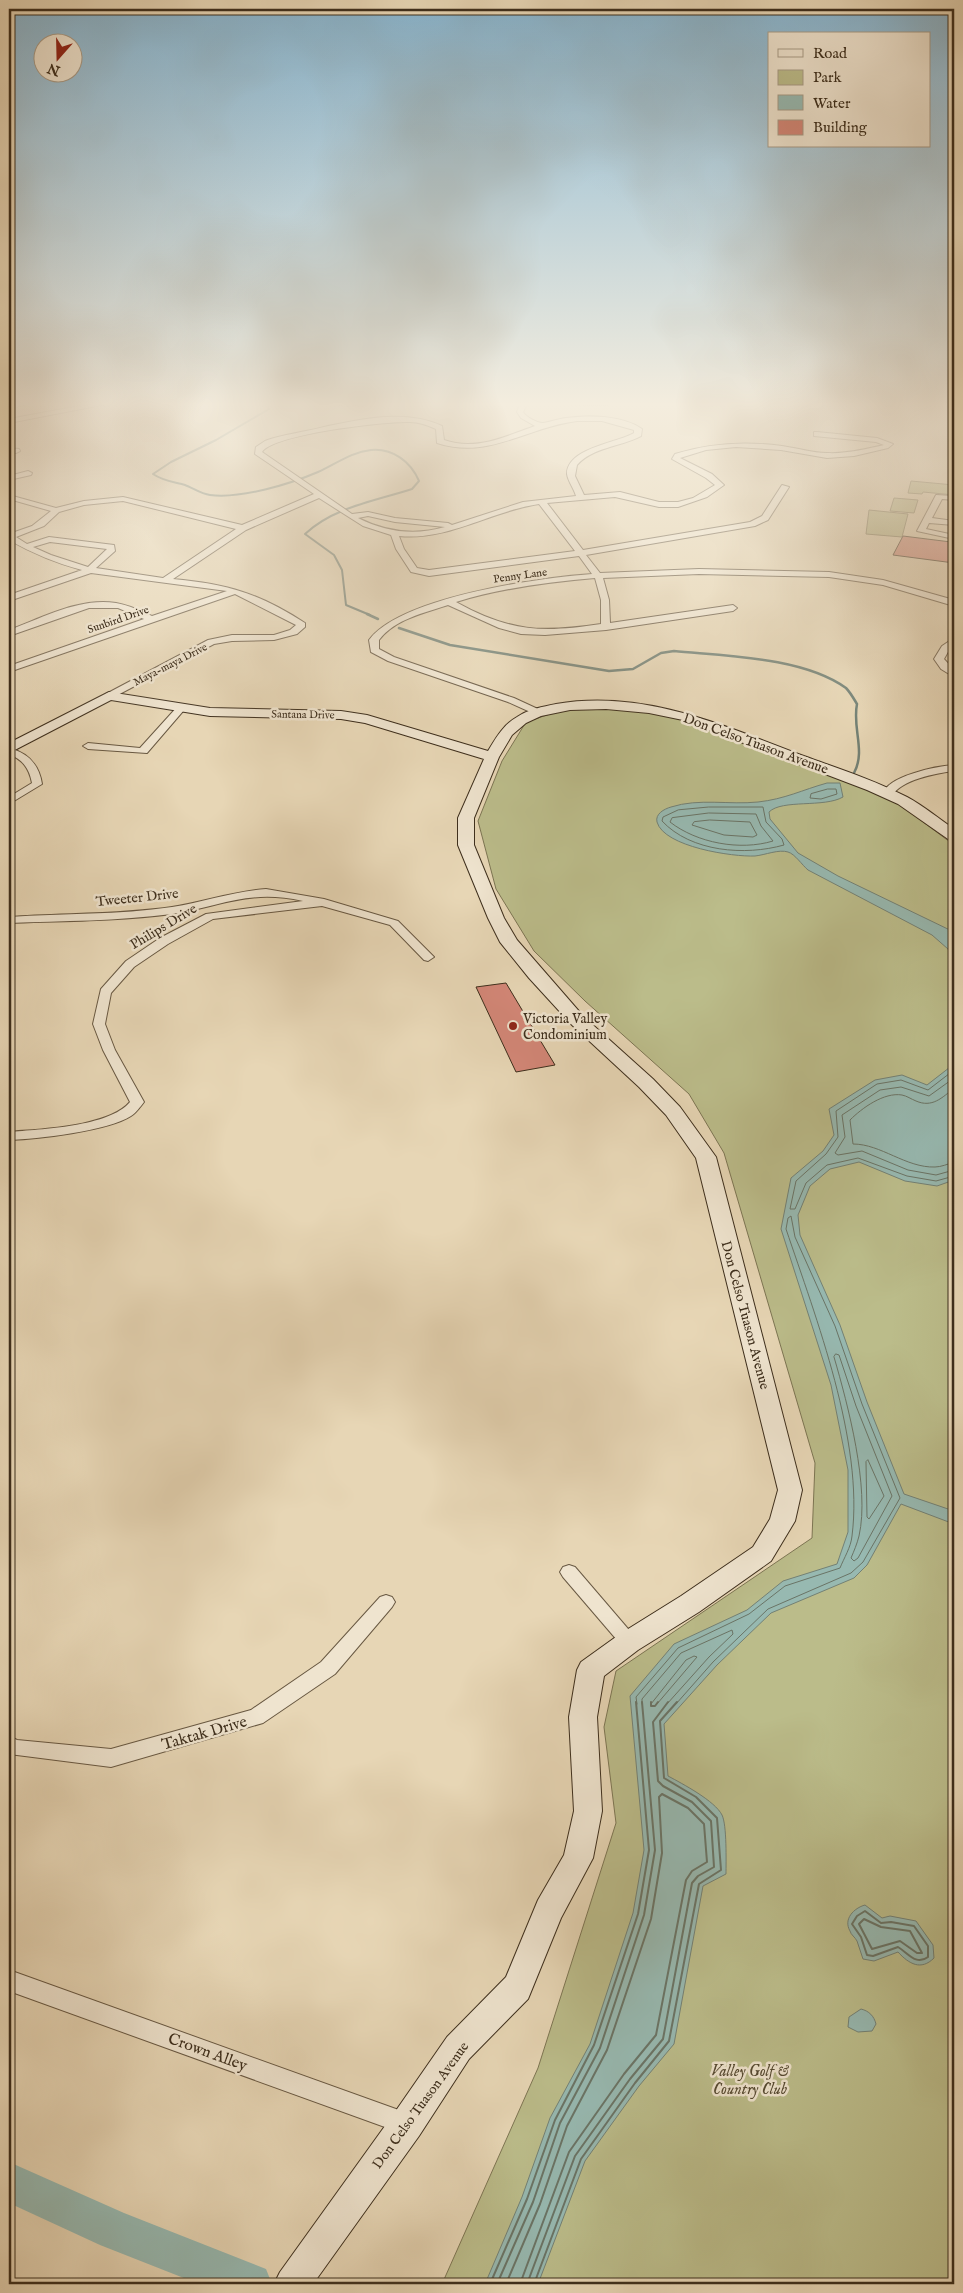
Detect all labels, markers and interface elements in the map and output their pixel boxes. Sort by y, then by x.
north arrow [32,32,82,82]
legend [768,32,930,148]
text: Road [813,44,848,63]
text: N [45,59,64,80]
text: Park [813,68,843,87]
text: Water [813,94,851,113]
text: Building [813,118,868,137]
street label: Penny Lane [492,565,548,587]
street label: Sunbird Drive [86,603,151,637]
street label: Maya-maya Drive [131,640,210,690]
street label: Santana Drive [271,707,335,723]
street label: Don Celso Tuason Avenue [681,709,831,779]
street label: Tweeter Drive [95,885,180,911]
street label: Philips Drive [127,900,201,954]
place label: Victoria Valley Condominium [522,1010,607,1044]
marker: Victoria Valley Condominium [507,1020,519,1032]
street label: Don Celso Tuason Avenue [717,1239,774,1392]
street label: Taktak Drive [160,1712,249,1756]
street label: Crown Alley [165,2029,250,2077]
street label: Don Celso Tuason Avenue [369,2038,473,2173]
park label: Valley Golf & Country Club [711,2062,790,2100]

